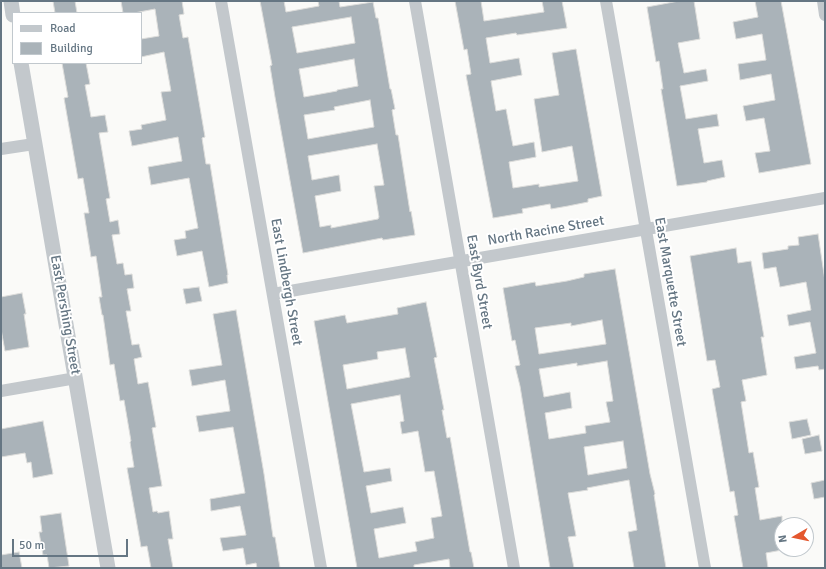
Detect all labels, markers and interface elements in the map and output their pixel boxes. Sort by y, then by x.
legend [12,12,142,64]
text: Road [50,21,76,36]
text: Building [50,41,93,56]
street label: North Racine Street [486,212,606,250]
street label: East Marquette Street [650,216,690,348]
street label: East Lindbergh Street [267,217,305,347]
street label: East Byrd Street [462,233,496,331]
street label: East Pershing Street [46,254,84,376]
north arrow [774,517,814,557]
scale bar [14,531,130,557]
text: N [776,534,790,544]
text: 50 m [19,538,44,553]

